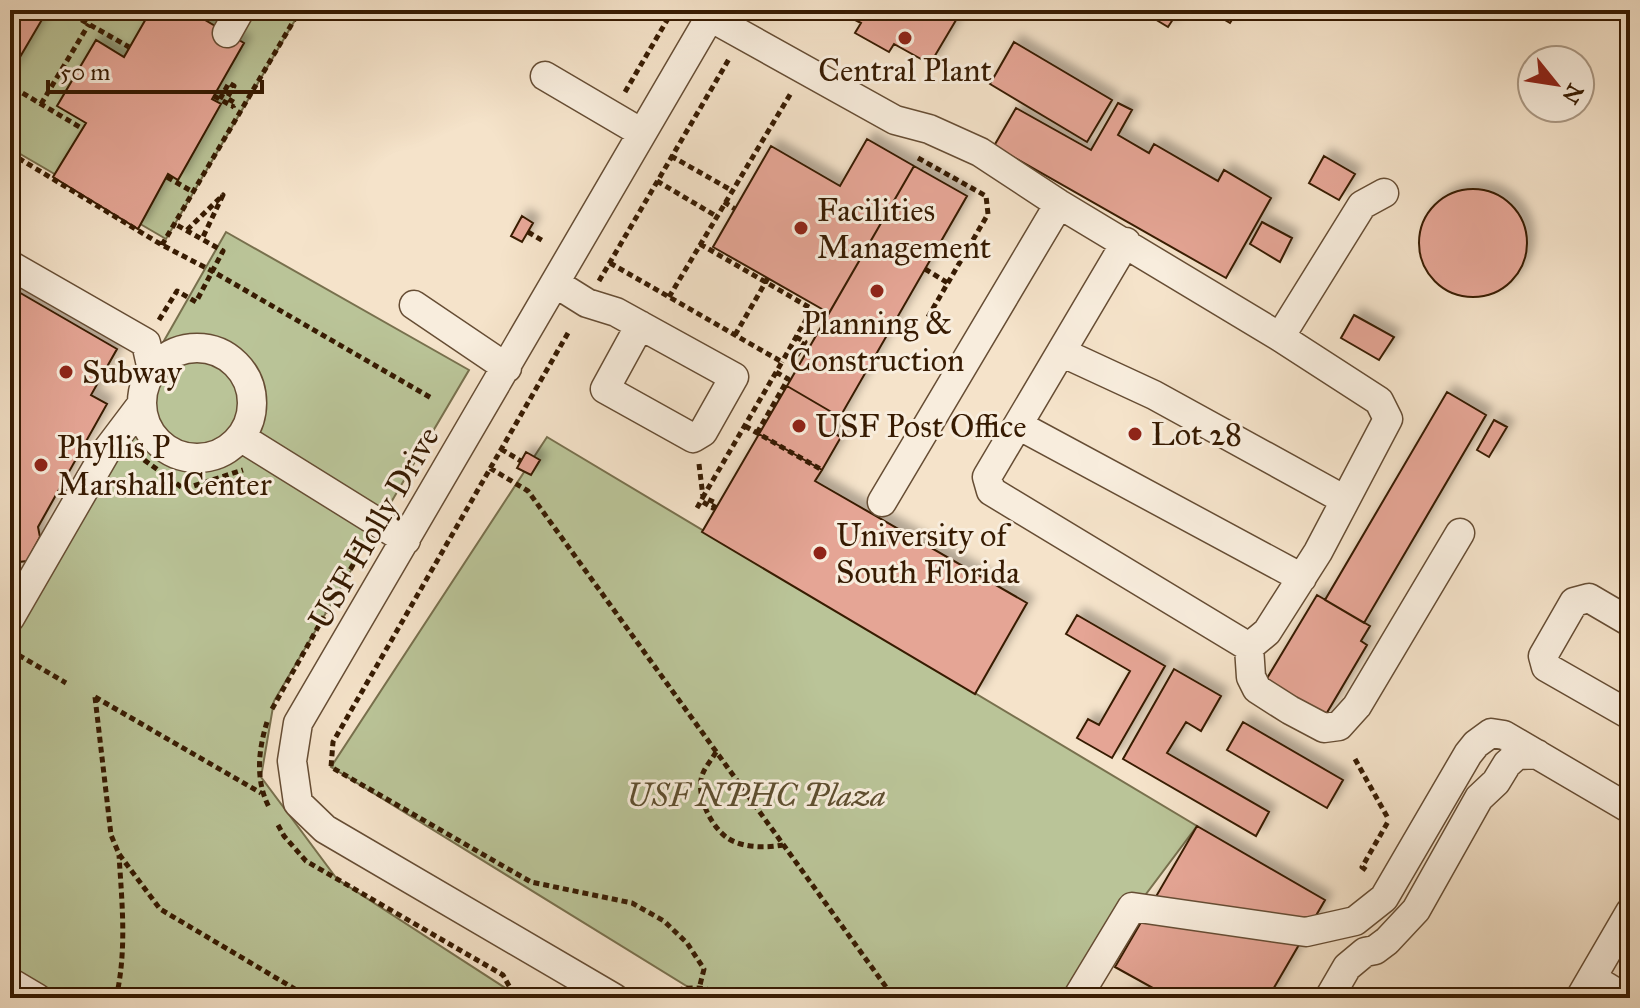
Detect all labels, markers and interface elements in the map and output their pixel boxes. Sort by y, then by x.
marker: Central Plant [896,29,914,47]
scale bar [48,44,262,94]
north arrow [1516,44,1596,124]
place label: Central Plant [818,51,992,90]
text: 50 m [60,57,110,87]
text: N [1556,79,1589,109]
place label: Facilities Management [817,191,991,267]
marker: Facilities Management [792,219,810,237]
marker: Planning & Construction [868,282,886,300]
place label: Planning & Construction [790,304,964,380]
place label: Subway [82,353,183,392]
marker: Subway [57,363,75,381]
place label: USF Post Office [815,407,1027,446]
place label: Lot 28 [1151,415,1242,454]
marker: USF Post Office [790,417,808,435]
street label: USF Holly Drive [300,420,448,636]
marker: Lot 28 [1126,425,1144,443]
place label: Phyllis P Marshall Center [57,428,272,504]
marker: Phyllis P Marshall Center [32,456,50,474]
place label: University of South Florida [836,516,1020,592]
marker: University of South Florida [811,544,829,562]
park label: USF NPHC Plaza [626,776,886,815]

